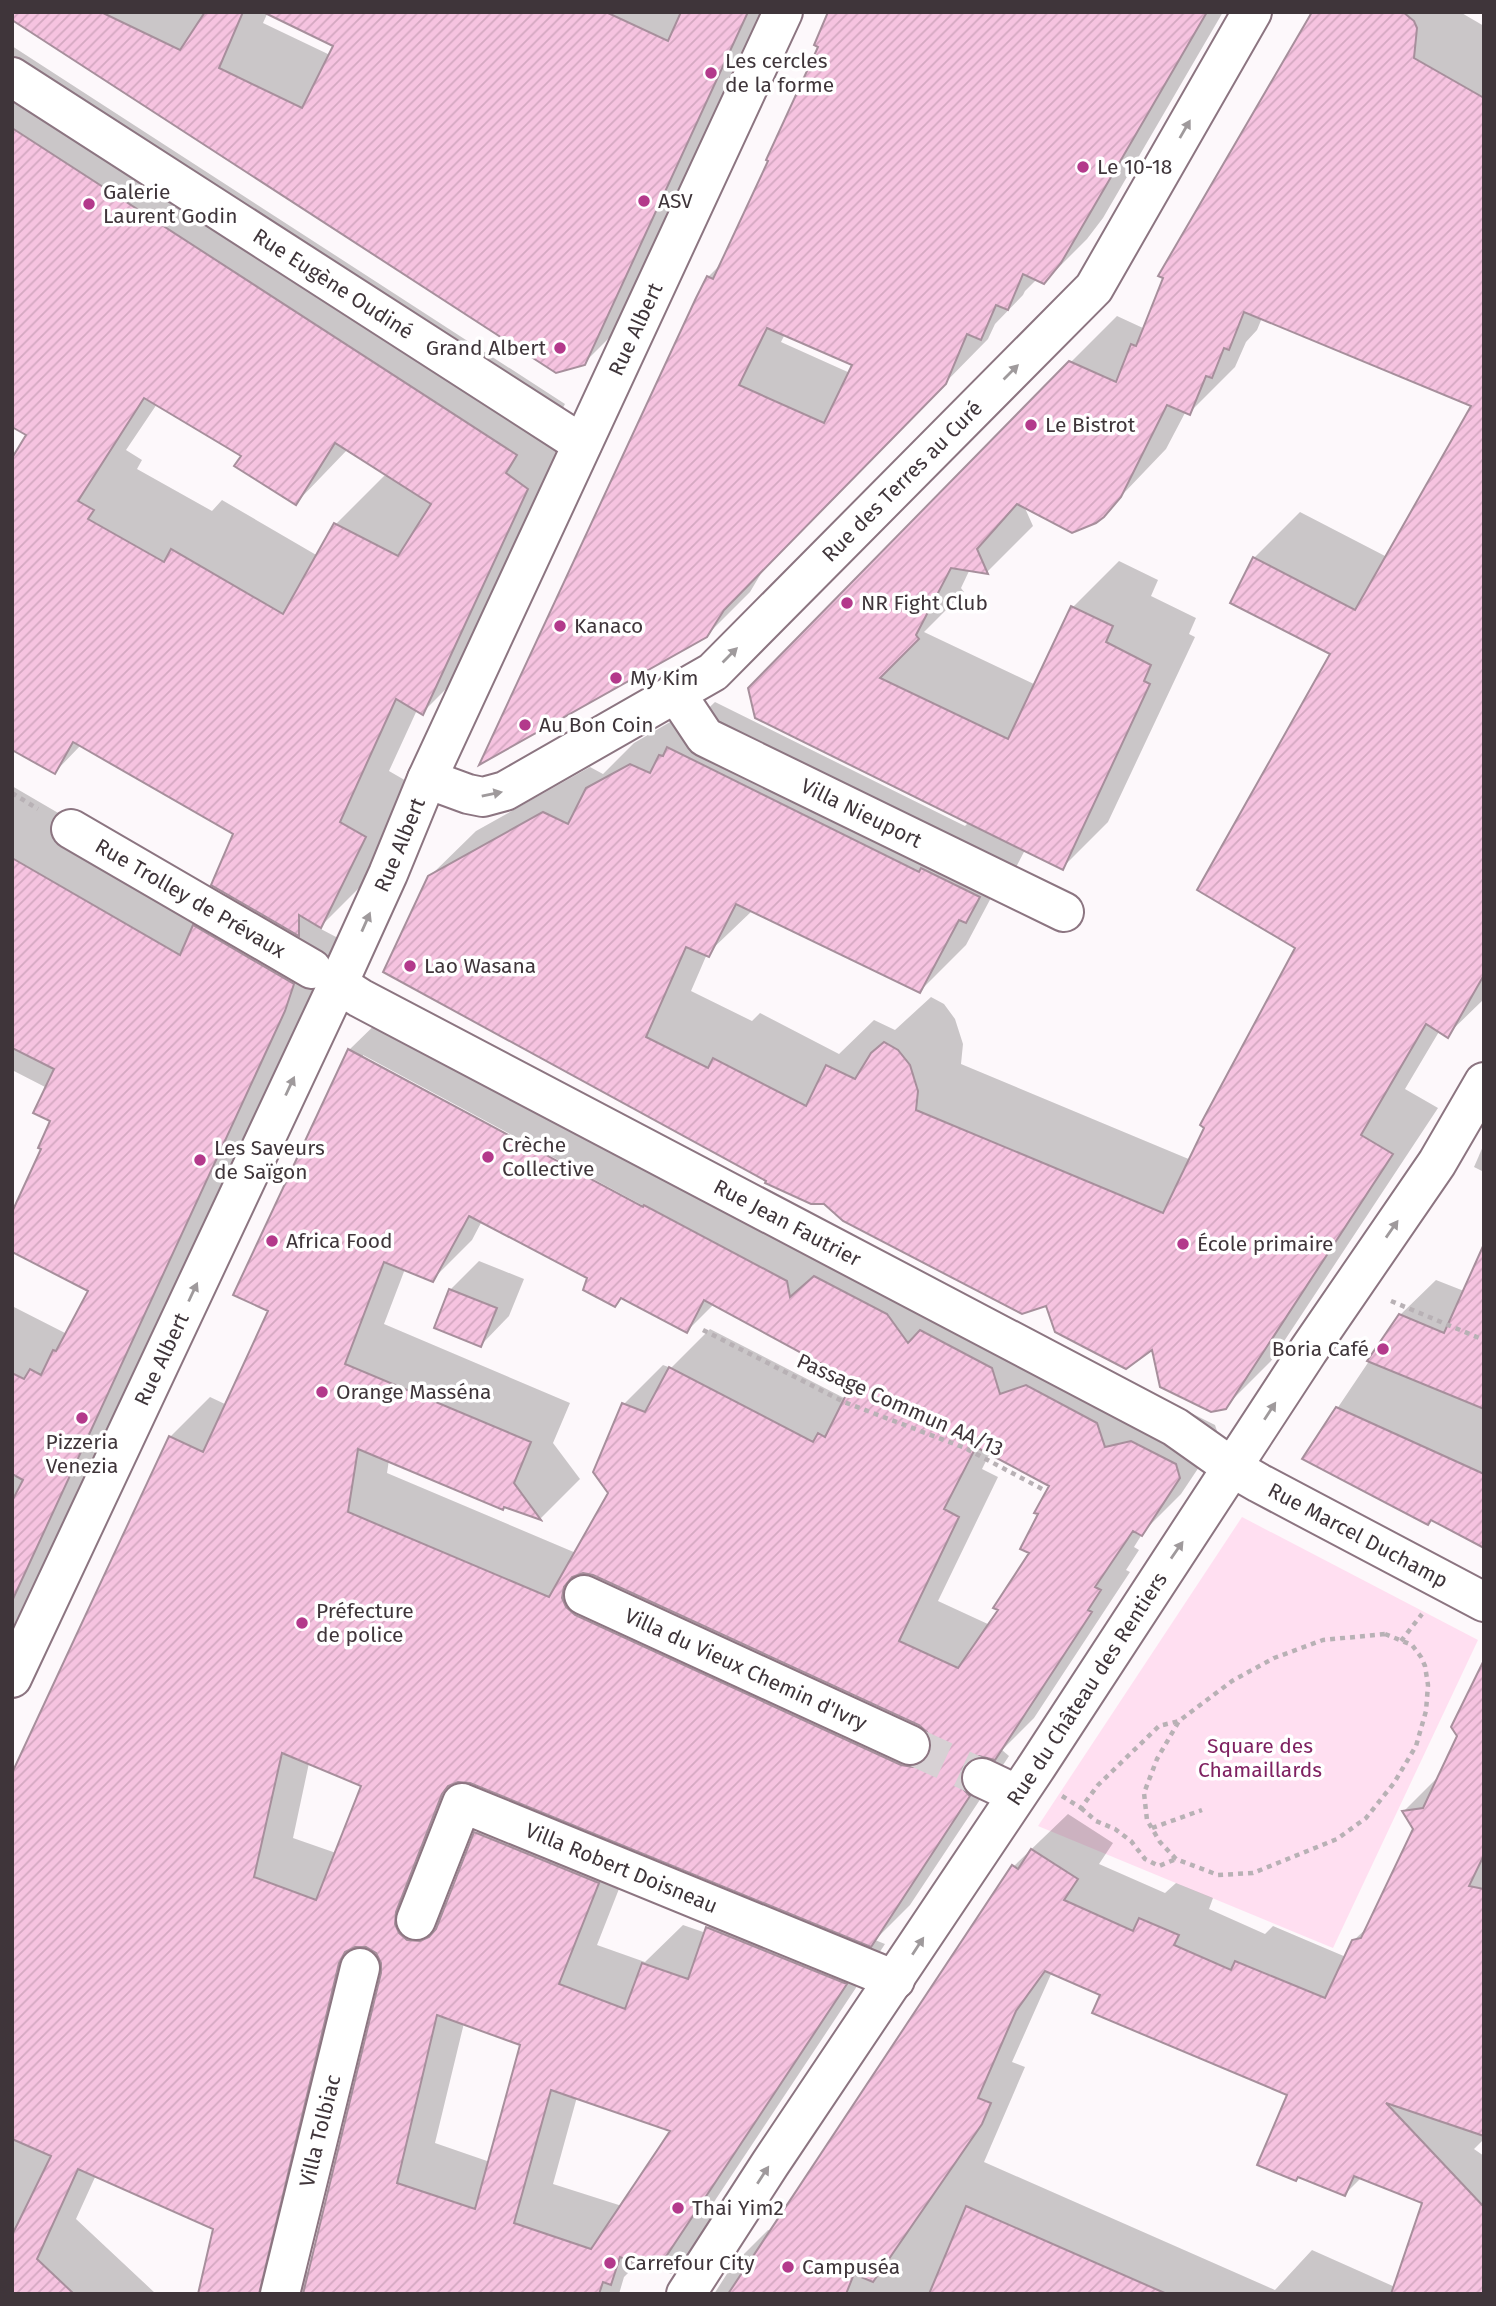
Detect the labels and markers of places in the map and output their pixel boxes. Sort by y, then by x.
place label: Les cercles de la forme [725,48,834,98]
marker: Les cercles de la forme [703,65,719,81]
place label: Le 10-18 [1097,154,1172,180]
marker: Le 10-18 [1075,159,1091,175]
place label: Galerie Laurent Godin [103,179,238,229]
place label: ASV [658,188,693,214]
marker: ASV [636,193,652,209]
marker: Galerie Laurent Godin [81,196,97,212]
place label: Grand Albert [426,335,546,361]
marker: Grand Albert [552,340,568,356]
place label: Le Bistrot [1045,412,1136,438]
marker: Le Bistrot [1023,417,1039,433]
place label: NR Fight Club [861,590,988,616]
marker: NR Fight Club [839,595,855,611]
place label: Kanaco [574,613,643,639]
marker: Kanaco [552,618,568,634]
place label: My Kim [630,665,699,691]
marker: My Kim [608,670,624,686]
place label: Au Bon Coin [539,712,654,738]
marker: Au Bon Coin [517,717,533,733]
place label: Lao Wasana [424,953,536,979]
marker: Lao Wasana [402,958,418,974]
place label: Crèche Collective [502,1132,594,1182]
place label: Les Saveurs de Saïgon [214,1135,325,1185]
marker: Crèche Collective [480,1149,496,1165]
marker: Les Saveurs de Saïgon [192,1152,208,1168]
place label: Africa Food [286,1228,393,1254]
place label: École primaire [1197,1231,1334,1257]
marker: Africa Food [264,1233,280,1249]
marker: École primaire [1175,1236,1191,1252]
place label: Boria Café [1272,1336,1369,1362]
marker: Boria Café [1375,1341,1391,1357]
place label: Orange Masséna [336,1379,491,1405]
marker: Orange Masséna [314,1384,330,1400]
marker: Pizzeria Venezia [74,1410,90,1426]
place label: Pizzeria Venezia [45,1429,119,1479]
place label: Préfecture de police [316,1598,414,1648]
marker: Préfecture de police [294,1615,310,1631]
place label: Thai Yim2 [692,2195,784,2221]
marker: Thai Yim2 [670,2200,686,2216]
place label: Carrefour City [624,2250,755,2276]
place label: Campuséa [802,2254,900,2280]
marker: Carrefour City [602,2255,618,2271]
marker: Campuséa [780,2259,796,2275]

